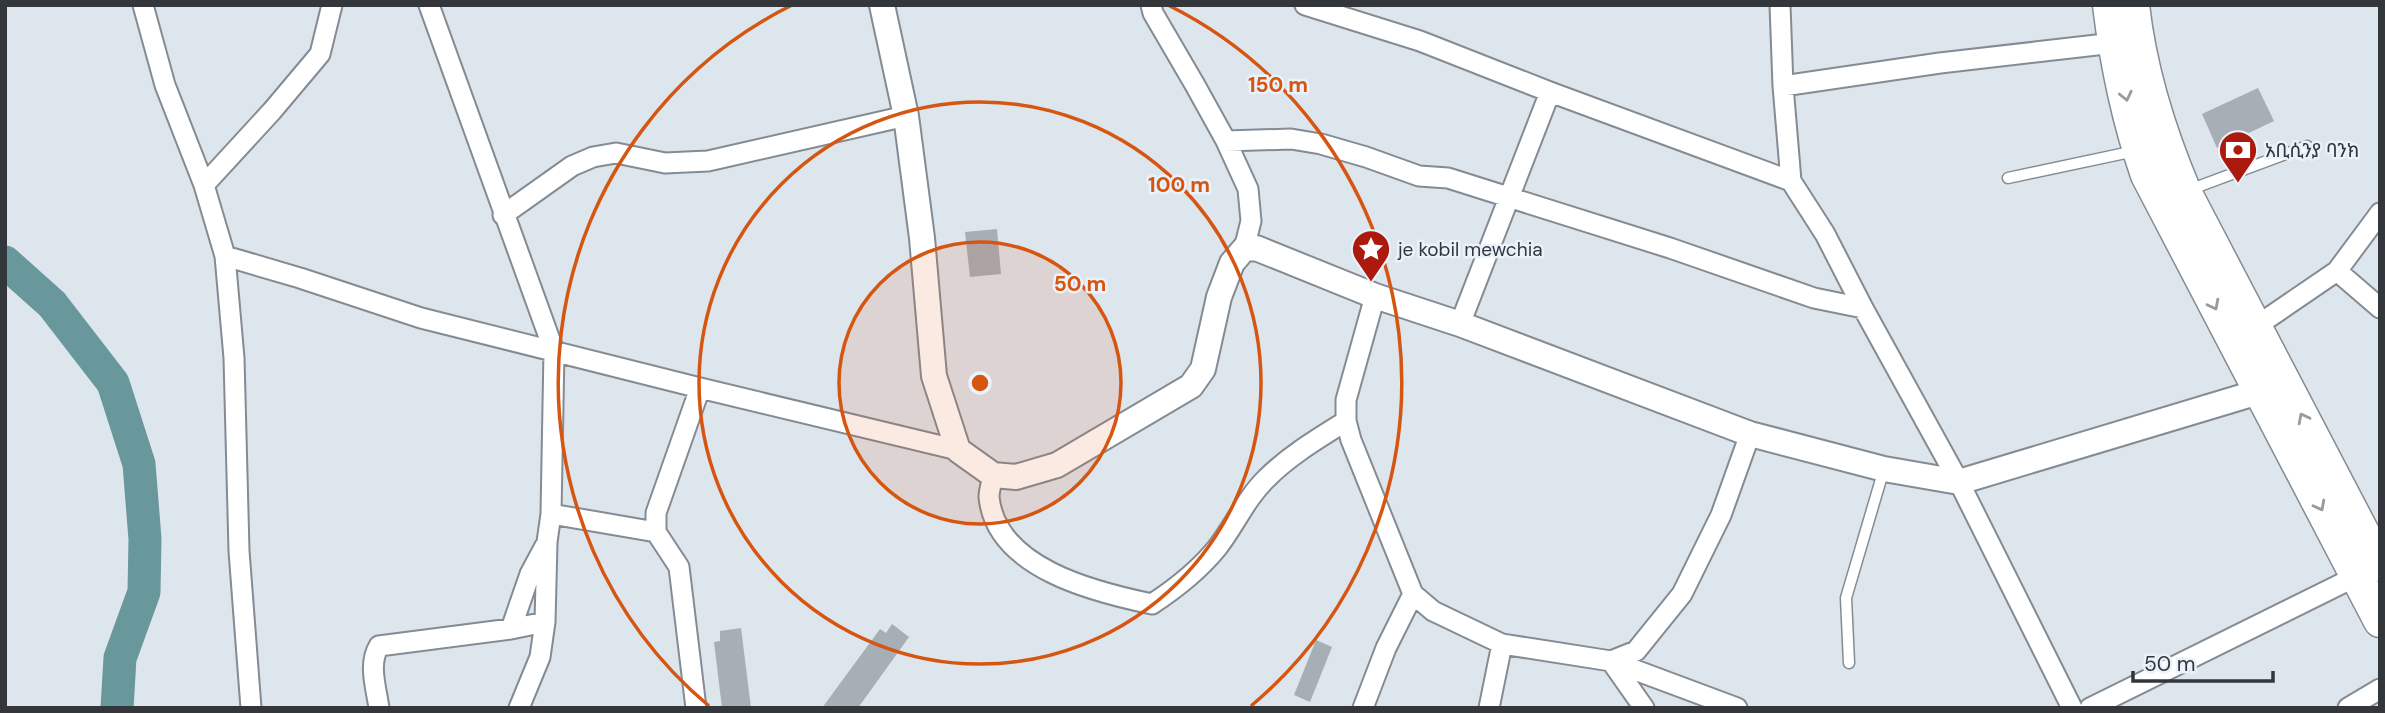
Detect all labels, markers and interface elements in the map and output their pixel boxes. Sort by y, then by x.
text: 150 m [1248,71,1308,99]
one-way arrow [2118,90,2132,102]
bank icon: አቢሲንያ ባንክ [2217,129,2259,184]
place label: አቢሲንያ ባንክ [2265,138,2359,163]
text: 100 m [1148,171,1210,199]
place icon: je kobil mewchia [1350,228,1392,283]
place label: je kobil mewchia [1397,237,1543,262]
text: 50 m [1054,270,1106,298]
one-way arrow [2205,298,2219,310]
centre of rings [968,371,992,395]
one-way arrow [2298,413,2312,425]
one-way arrow [2311,499,2325,512]
scale bar [2133,640,2273,684]
text: 50 m [2144,650,2195,678]

